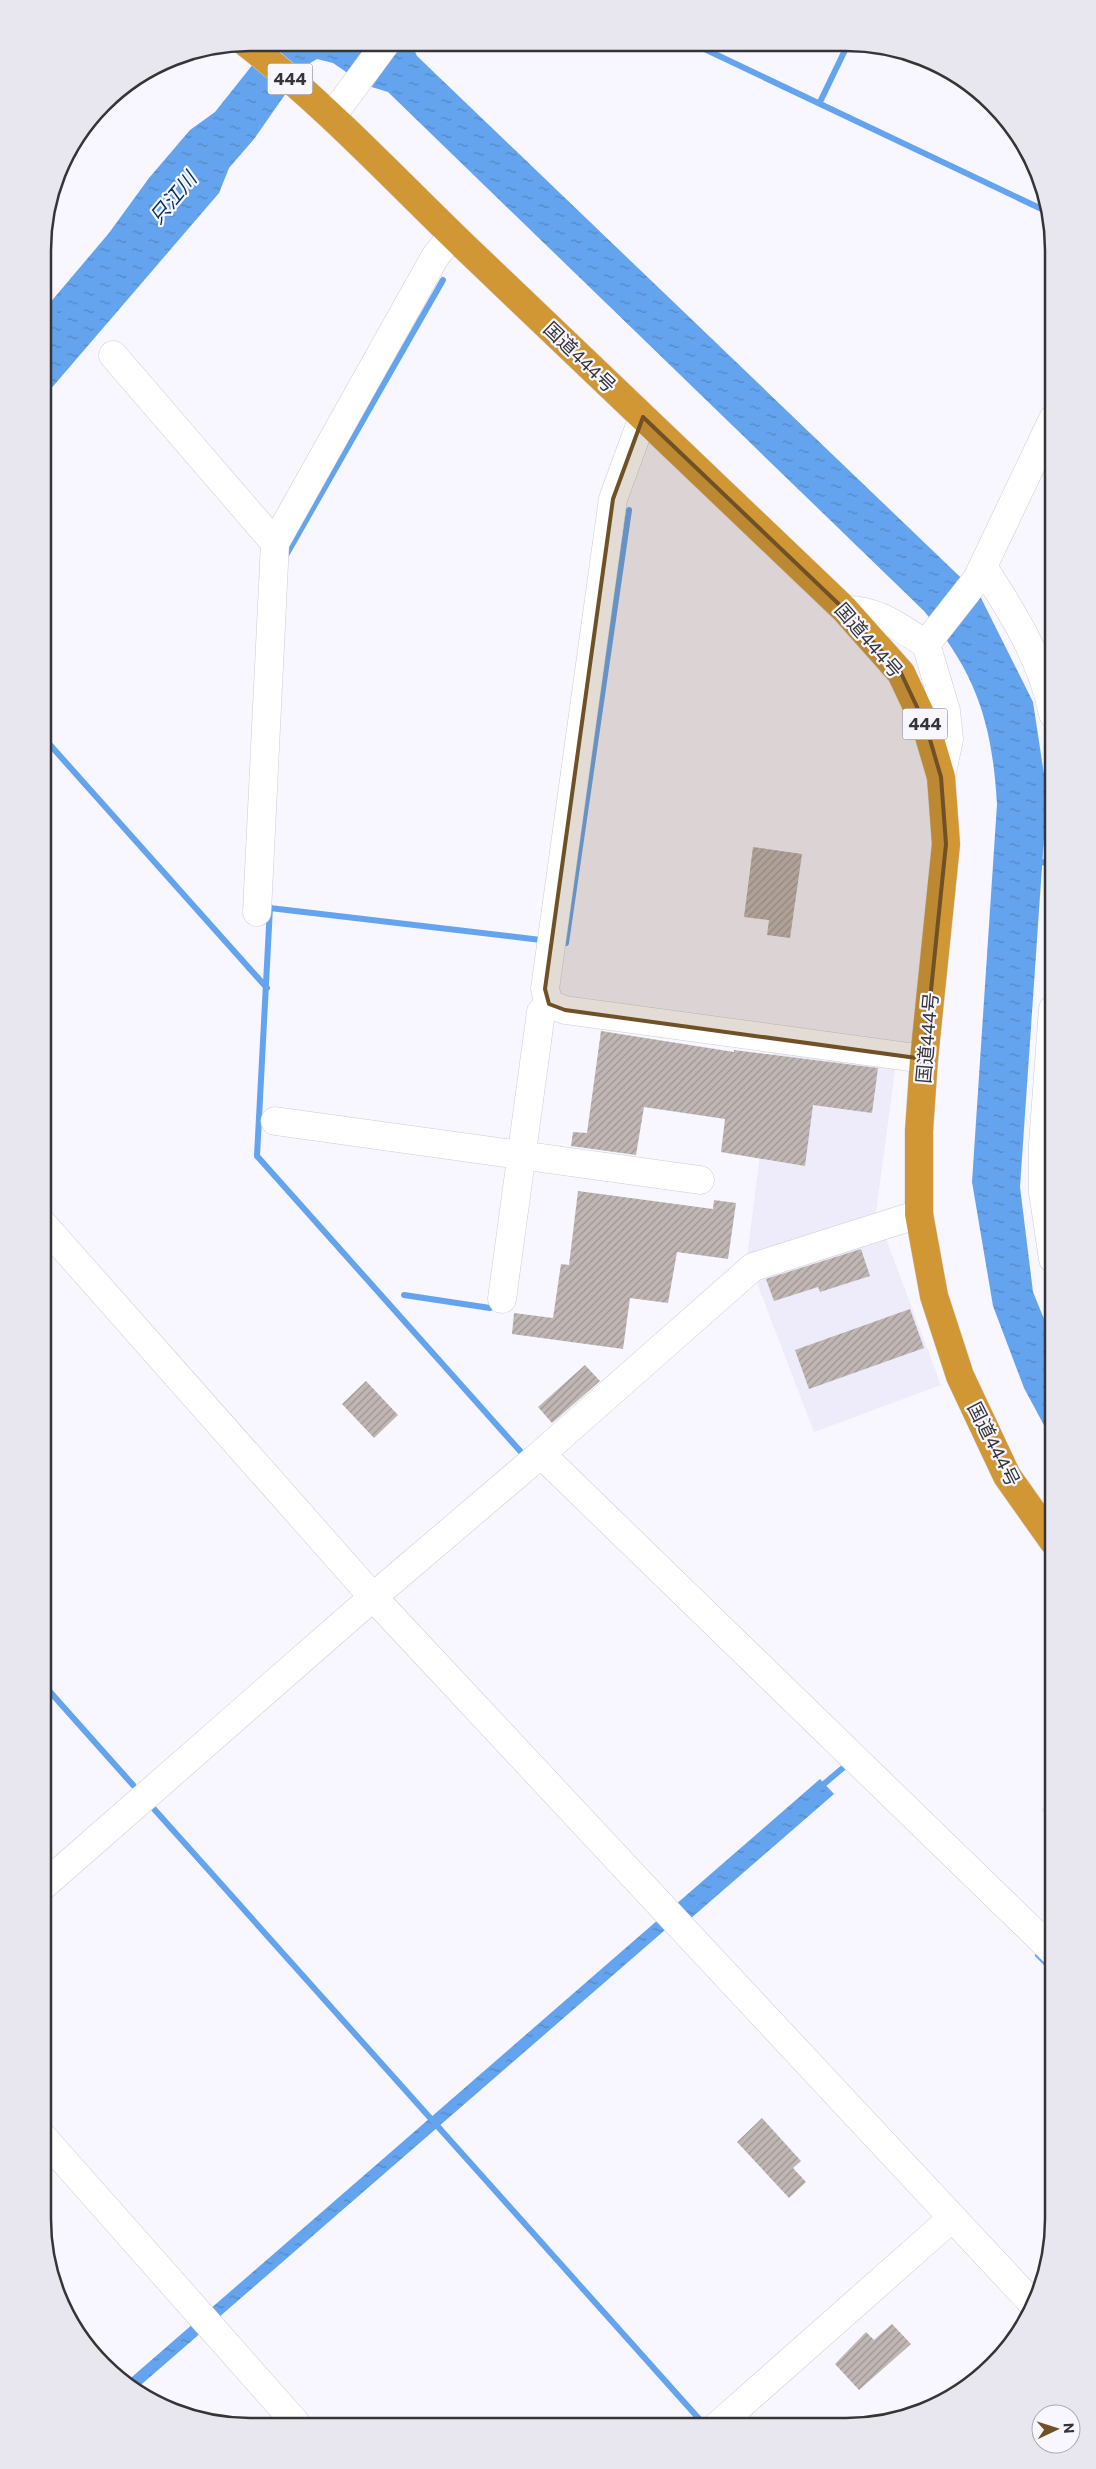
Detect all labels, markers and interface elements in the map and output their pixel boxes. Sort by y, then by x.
road number: 444 [268,64,312,95]
water label: 只江川 [144,165,202,228]
street label: 国道444号 [540,317,621,397]
street label: 国道444号 [831,598,908,682]
road number: 444 [902,709,948,740]
street label: 国道444号 [911,992,942,1084]
street label: 国道444号 [963,1398,1025,1490]
north arrow [1031,2404,1081,2454]
text: N [1061,2422,1078,2434]

